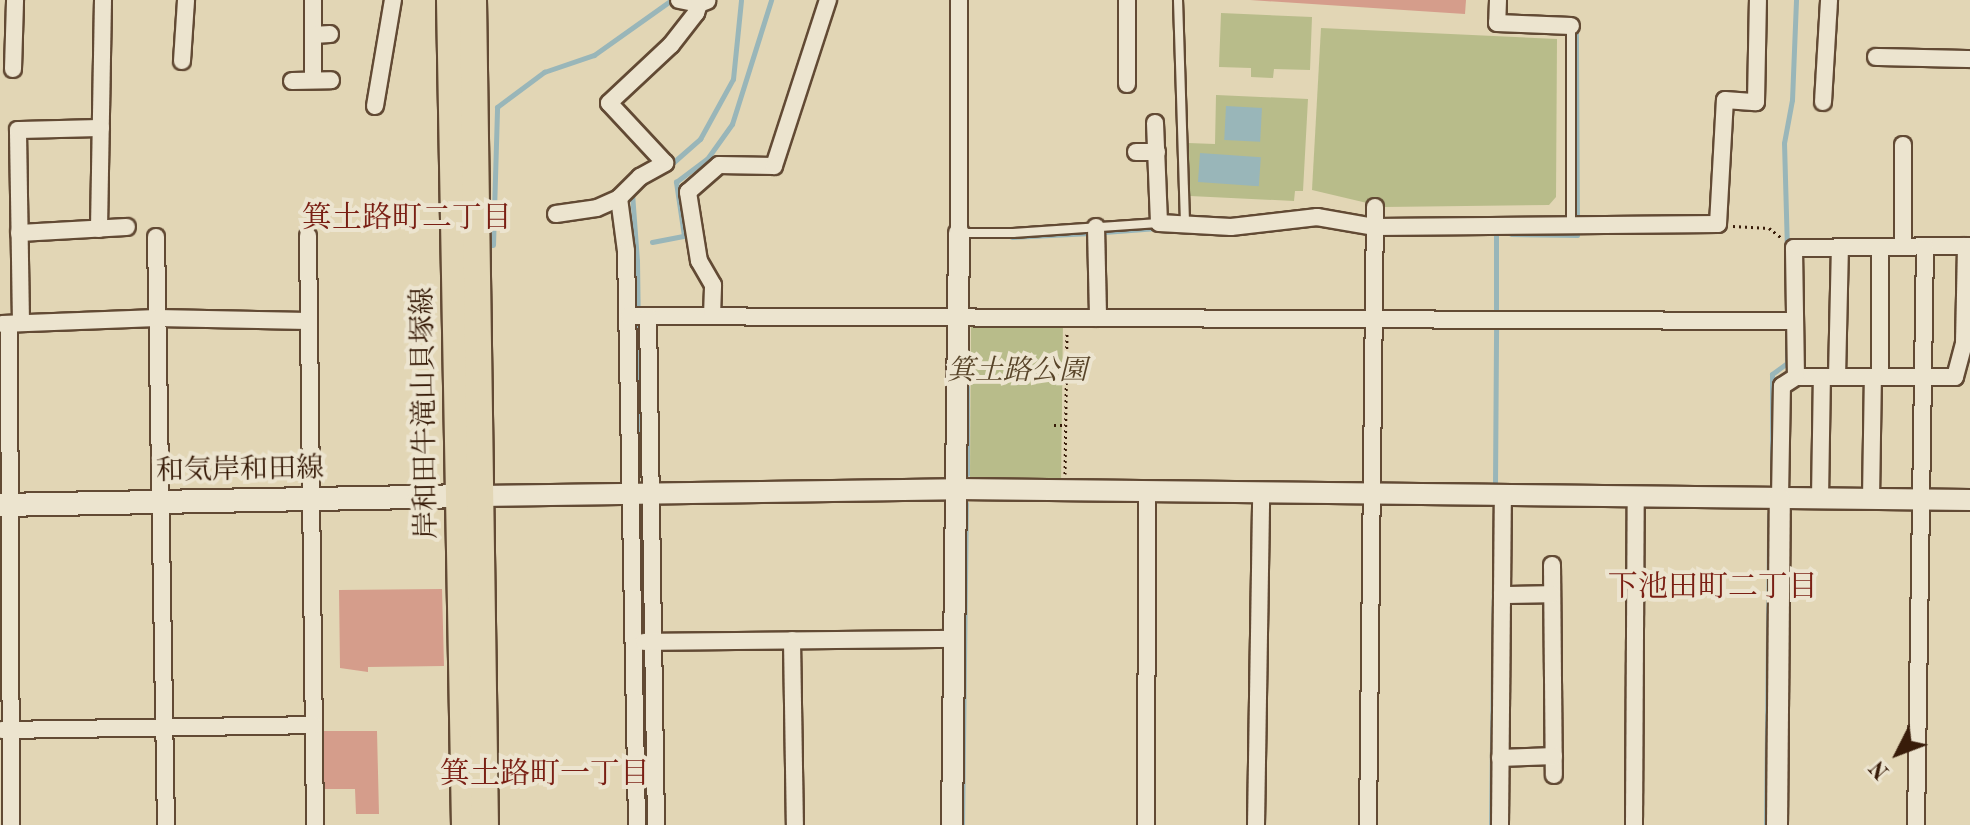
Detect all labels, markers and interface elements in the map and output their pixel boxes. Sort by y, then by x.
district label: 箕土路町二丁目 [302,201,512,237]
street label: 岸和田牛滝山貝塚線 [407,287,445,539]
park label: 箕土路公園 [947,355,1087,389]
street label: 和気岸和田線 [156,453,324,489]
district label: 下池田町二丁目 [1608,570,1818,606]
north arrow [1858,713,1938,793]
text: N [1866,755,1894,783]
district label: 箕土路町一丁目 [440,757,650,793]

